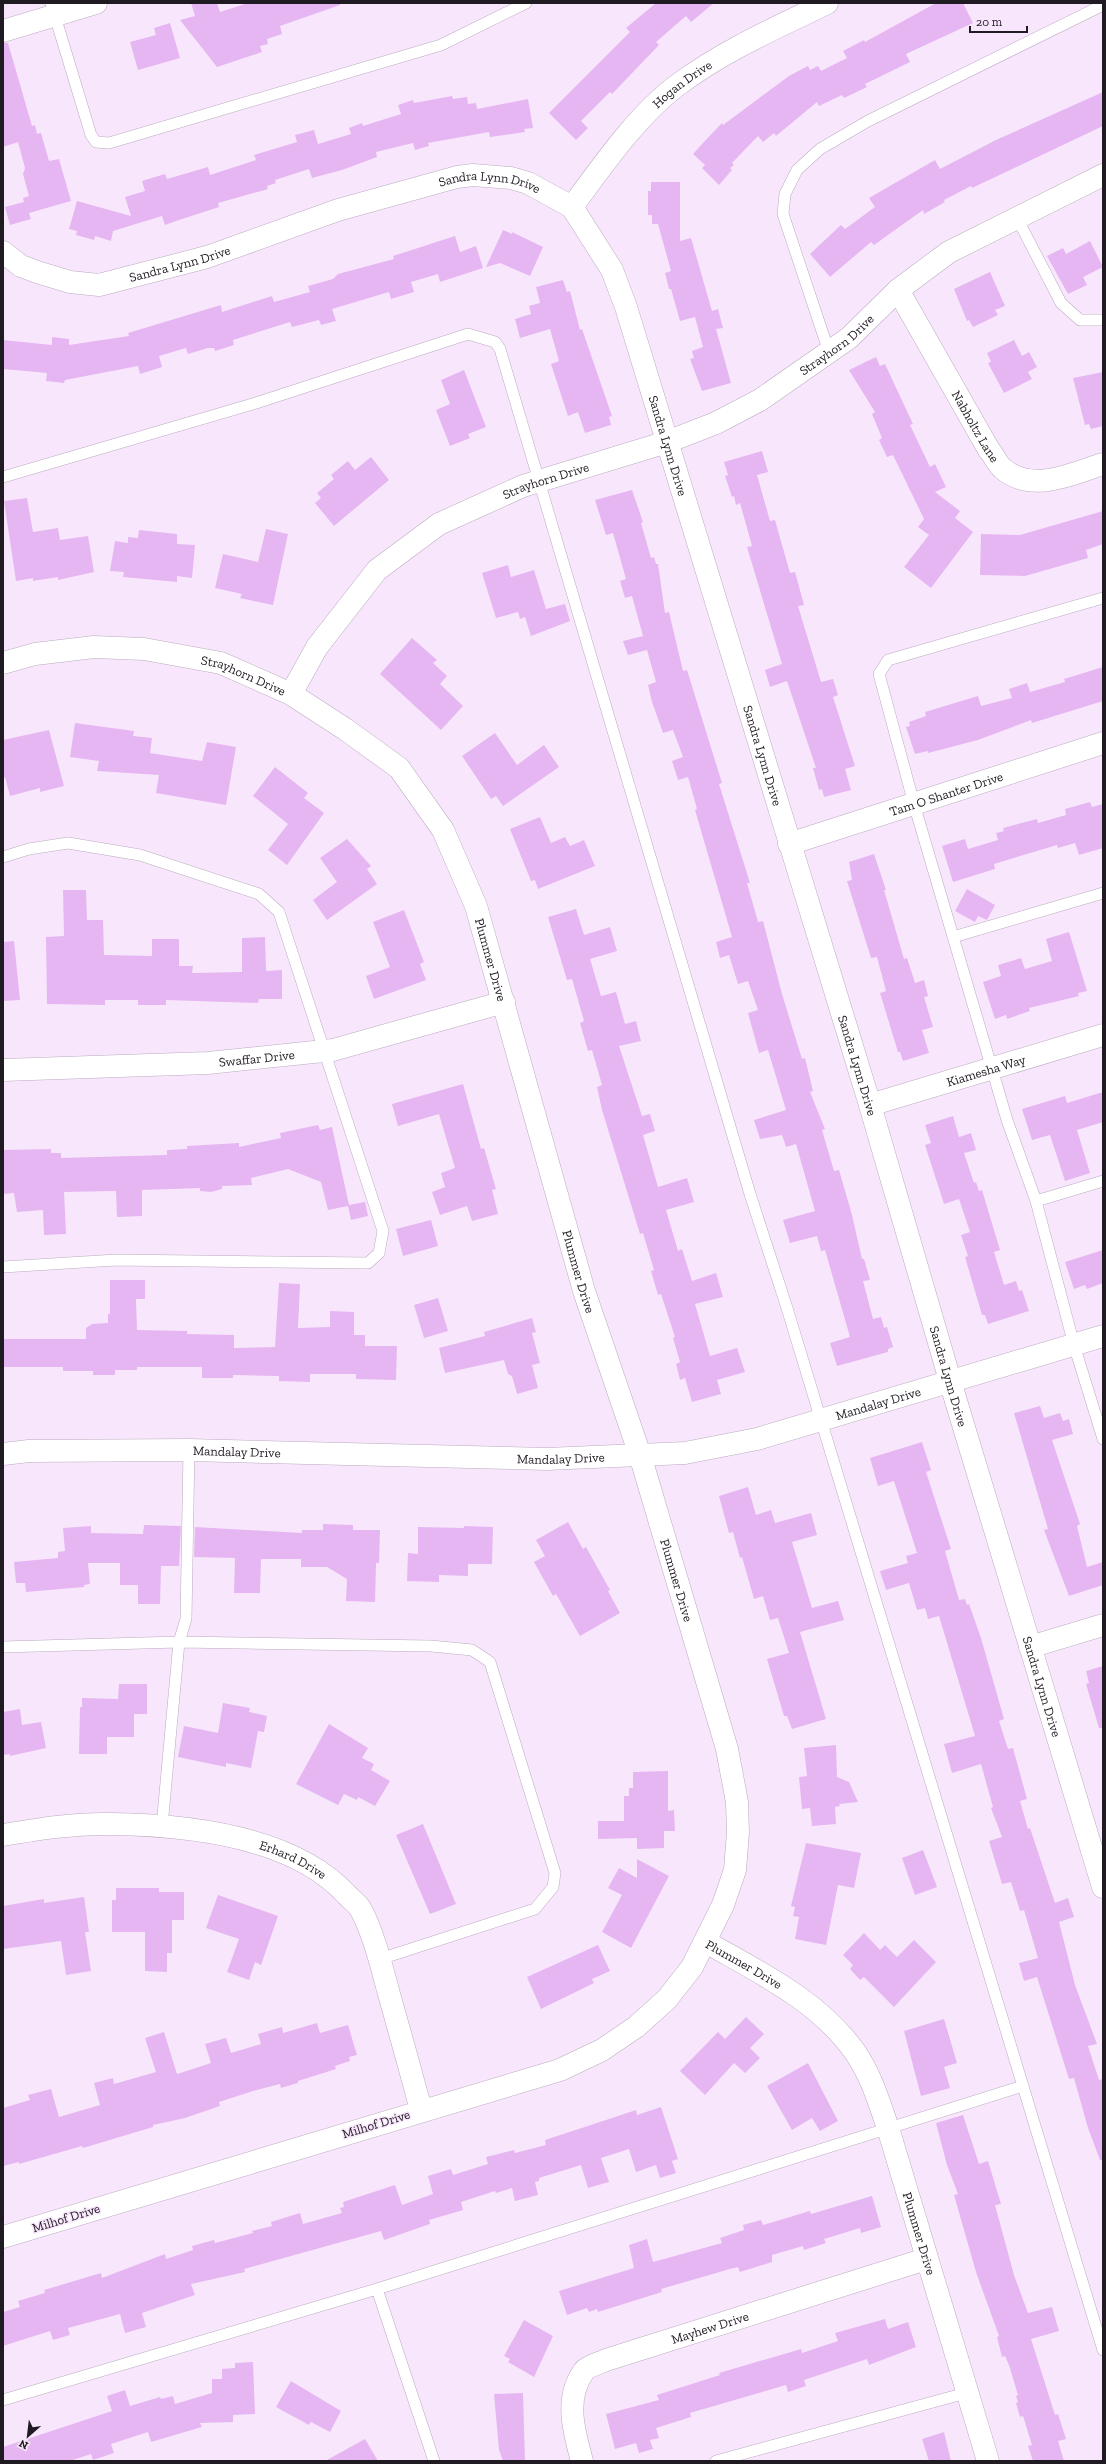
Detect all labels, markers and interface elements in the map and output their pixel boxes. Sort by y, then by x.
scale bar [970,8,1027,34]
text: 20 m [976,15,1003,29]
street label: Hogan Drive [649,57,714,111]
street label: Sandra Lynn Drive [437,167,543,196]
street label: Sandra Lynn Drive [127,242,232,284]
street label: Strayhorn Drive [796,311,876,378]
street label: Nabholtz Lane [949,388,1003,465]
street label: Sandra Lynn Drive [646,394,691,498]
street label: Strayhorn Drive [500,459,591,502]
street label: Strayhorn Drive [200,652,288,698]
street label: Sandra Lynn Drive [741,703,786,808]
street label: Tam O Shanter Drive [887,768,1005,819]
street label: Plummer Drive [472,916,510,1003]
street label: Sandra Lynn Drive [835,1013,880,1117]
street label: Swaffar Drive [218,1047,295,1069]
street label: Kiamesha Way [945,1051,1027,1089]
street label: Plummer Drive [560,1228,598,1315]
street label: Sandra Lynn Drive [927,1324,971,1428]
street label: Mandalay Drive [834,1383,922,1423]
street label: Mandalay Drive [193,1443,281,1460]
street label: Mandalay Drive [517,1449,605,1467]
street label: Plummer Drive [658,1537,696,1623]
street label: Sandra Lynn Drive [1020,1634,1065,1739]
street label: Erhard Drive [258,1837,330,1882]
street label: Plummer Drive [703,1936,785,1992]
street label: Milhof Drive [340,2107,412,2141]
street label: Plummer Drive [900,2190,939,2277]
street label: Milhof Drive [30,2201,102,2235]
street label: Mayhew Drive [669,2308,750,2347]
north arrow [8,2416,48,2456]
text: N [16,2436,30,2452]

